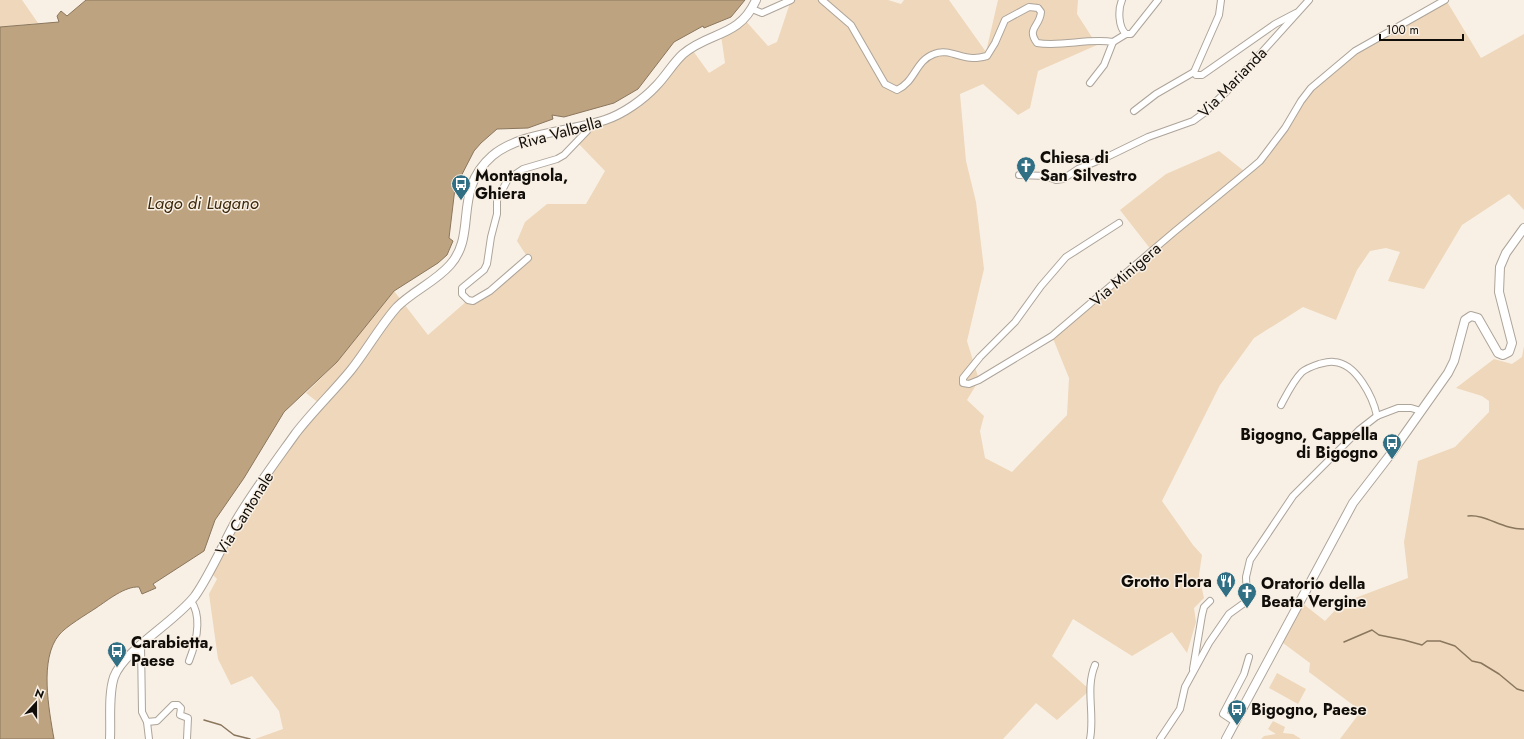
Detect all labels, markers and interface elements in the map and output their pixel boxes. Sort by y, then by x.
scale bar [1380,16,1463,42]
text: 100 m [1386,21,1419,39]
street label: Via Marianda [1193,42,1272,123]
street label: Riva Valbella [516,110,604,155]
place label: Chiesa di San Silvestro [1040,146,1137,187]
church icon: Chiesa di San Silvestro [1015,155,1037,183]
place label: Montagnola, Ghiera [475,164,568,205]
bus stop icon: Montagnola, Ghiera [450,173,472,201]
water label: Lago di Lugano [147,191,259,215]
street label: Via Minigera [1085,237,1166,312]
place label: Bigogno, Cappella di Bigogno [1240,423,1378,464]
bus stop icon: Bigogno, Cappella di Bigogno [1381,432,1403,460]
street label: Via Cantonale [210,467,279,560]
place label: Grotto Flora [1121,570,1212,593]
restaurant icon: Grotto Flora [1215,570,1237,598]
place label: Oratorio della Beata Vergine [1261,572,1366,613]
church icon: Oratorio della Beata Vergine [1236,581,1258,609]
place label: Carabietta, Paese [131,631,213,672]
bus stop icon: Carabietta, Paese [106,640,128,668]
north arrow [16,683,56,723]
text: N [33,685,47,703]
bus stop icon: Bigogno, Paese [1226,698,1248,726]
place label: Bigogno, Paese [1251,698,1367,721]

